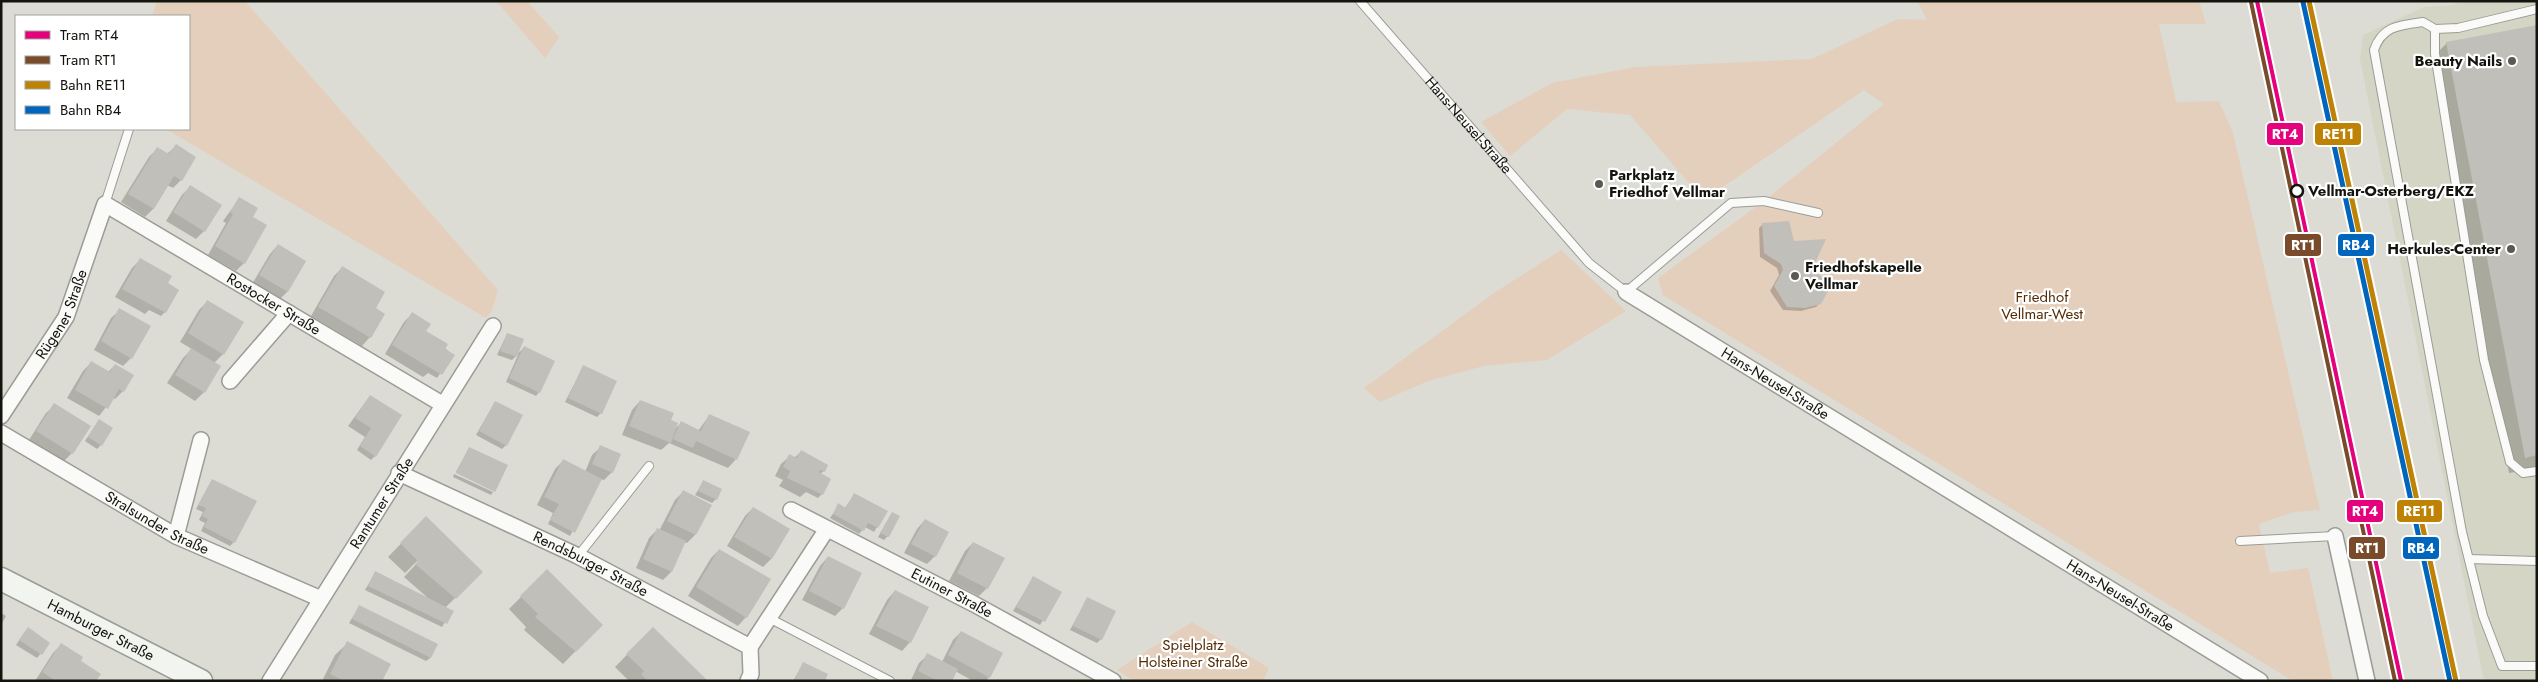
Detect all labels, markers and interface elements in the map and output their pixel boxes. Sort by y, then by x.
legend [15,15,190,130]
text: Tram RT4 [60,24,119,46]
text: Tram RT1 [60,49,116,71]
place label: Beauty Nails [2415,50,2502,72]
marker: Beauty Nails [2506,55,2518,67]
street label: Hans-Neusel-Straße [1420,72,1518,179]
text: Bahn RE11 [60,74,126,96]
text: Bahn RB4 [60,99,122,121]
line badge: RT4 [2266,122,2304,146]
line badge: RE11 [2314,122,2362,146]
text: RT4 [2272,124,2299,144]
text: RE11 [2322,124,2354,144]
place label: Parkplatz Friedhof Vellmar [1609,164,1726,203]
marker: Parkplatz Friedhof Vellmar [1593,178,1605,190]
place label: Vellmar-Osterberg/EKZ [2307,180,2475,202]
marker: Vellmar-Osterberg/EKZ [2290,184,2304,198]
line badge: RT1 [2284,233,2322,257]
line badge: RB4 [2337,233,2375,257]
text: RT1 [2291,235,2315,255]
text: RB4 [2342,235,2370,255]
place label: Herkules-Center [2387,238,2502,260]
marker: Herkules-Center [2505,243,2517,255]
place label: Friedhofskapelle Vellmar [1804,256,1922,295]
street label: Rügener Straße [30,266,93,364]
street label: Rostocker Straße [222,268,325,341]
marker: Friedhofskapelle Vellmar [1789,270,1801,282]
park label: Friedhof Vellmar-West [2001,286,2083,325]
street label: Hans-Neusel-Straße [1717,342,1834,425]
street label: Rantumer Straße [345,453,419,553]
street label: Stralsunder Straße [101,485,213,560]
line badge: RT4 [2346,499,2384,523]
line badge: RE11 [2396,499,2443,523]
text: RT4 [2352,501,2379,521]
text: RE11 [2403,501,2435,521]
street label: Rendsburger Straße [529,526,652,602]
line badge: RT1 [2348,536,2386,560]
line badge: RB4 [2402,536,2440,560]
text: RT1 [2355,538,2379,558]
text: RB4 [2407,538,2435,558]
street label: Hans-Neusel-Straße [2062,554,2179,637]
street label: Eutiner Straße [907,562,997,623]
street label: Hamburger Straße [43,593,158,666]
park label: Spielplatz Holsteiner Straße [1138,634,1248,673]

